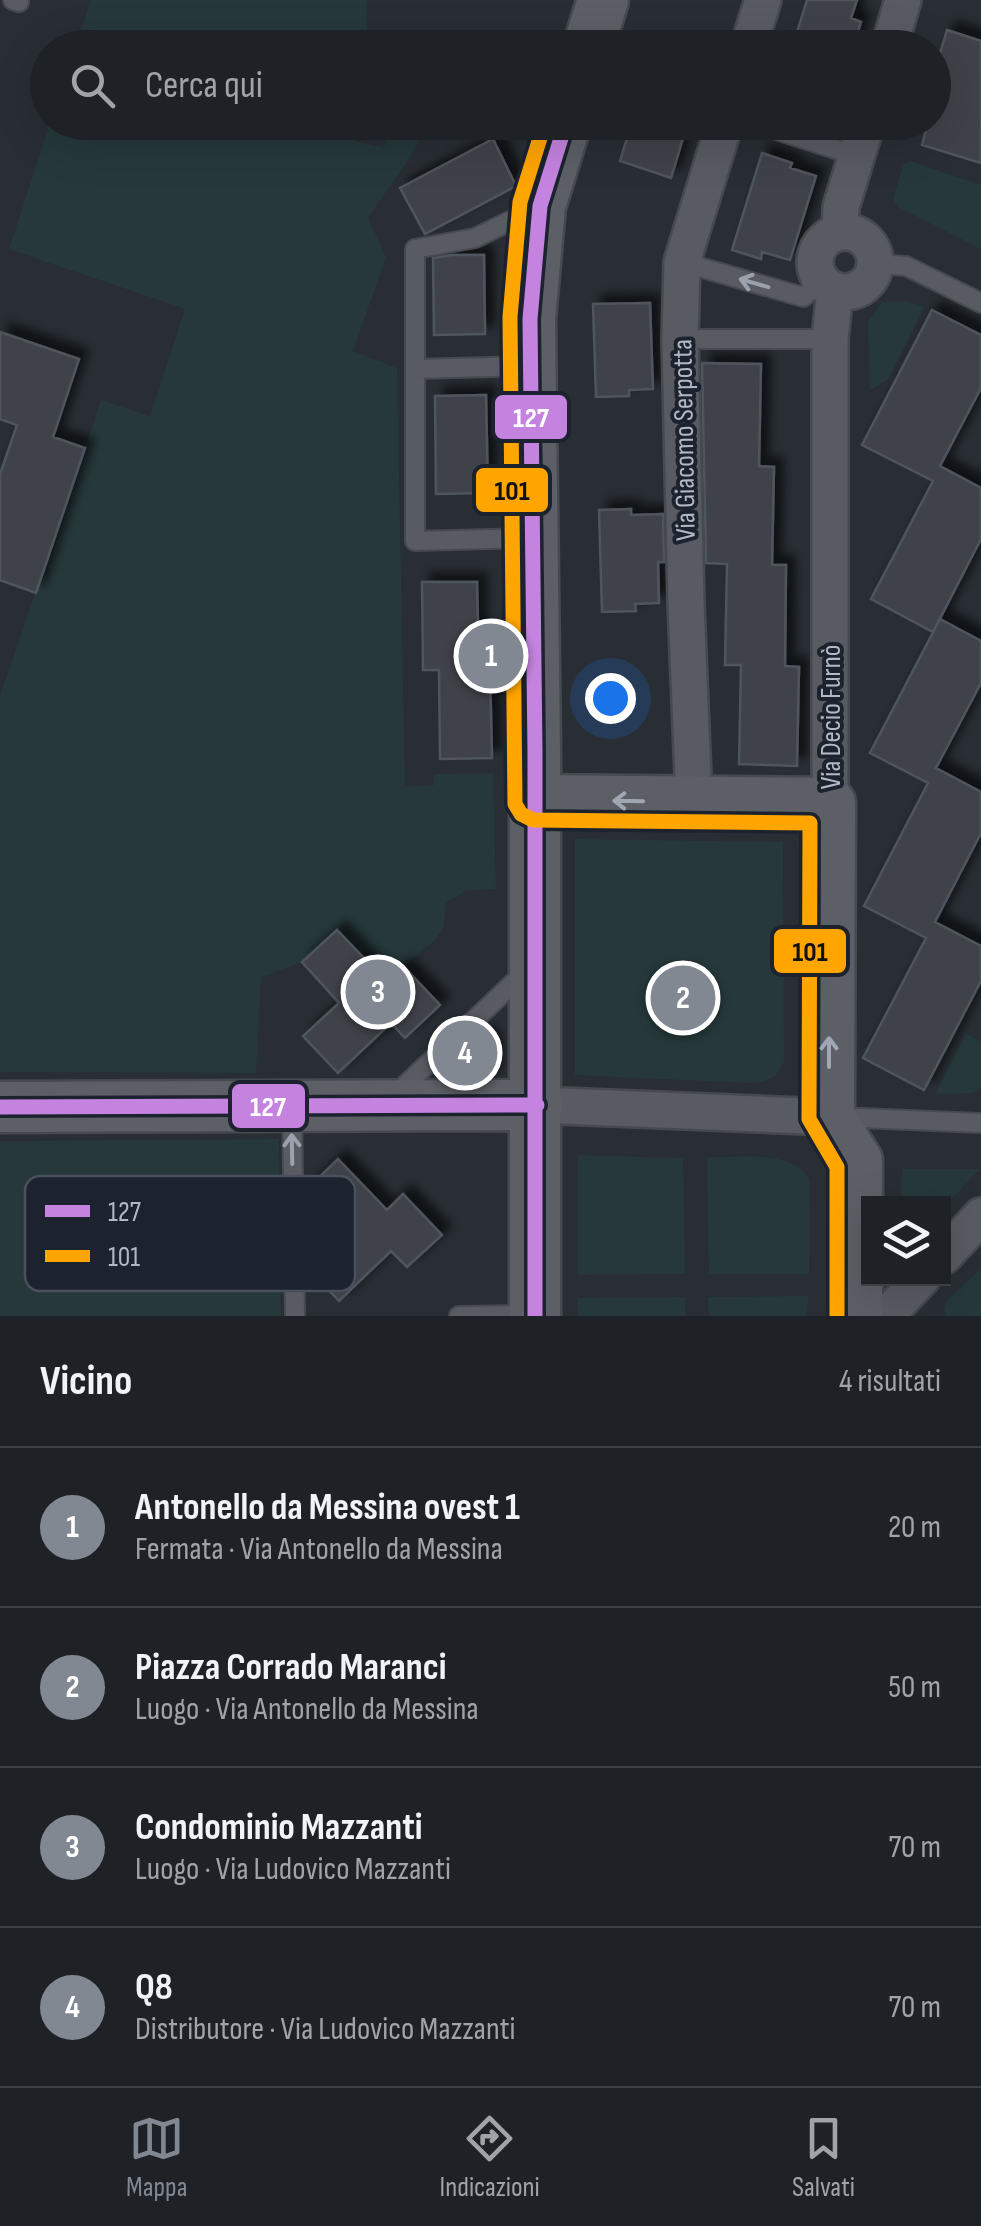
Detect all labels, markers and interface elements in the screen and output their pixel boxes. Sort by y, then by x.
search box [30,30,951,140]
icon: search [65,58,120,113]
text: Cerca qui [145,63,263,108]
one-way arrow [739,273,771,291]
street label: Via Giacomo Serpotta [666,339,703,541]
line badge: 127 [493,393,569,441]
text: 127 [513,402,550,435]
line badge: 101 [474,466,550,514]
text: 101 [494,475,530,508]
pin: 1 [458,618,524,694]
street label: Via Decio Furnò [815,645,848,789]
your location [585,673,636,724]
one-way arrow [612,792,644,810]
line badge: 101 [772,927,848,975]
text: 101 [792,936,828,969]
pin: 3 [346,954,410,1030]
pin: 2 [650,960,716,1036]
pin: 4 [432,1016,498,1090]
one-way arrow [820,1037,838,1070]
line badge: 127 [230,1082,307,1130]
text: 127 [250,1091,287,1124]
one-way arrow [283,1133,302,1165]
legend [25,1176,355,1291]
text: 127 [108,1196,141,1229]
map controls [861,1196,951,1286]
button: layers [861,1196,951,1286]
text: 101 [108,1241,140,1274]
text: Vicino [40,1356,132,1407]
text: 4 risultati [839,1362,941,1401]
text: Antonello da Messina ovest 1 [135,1485,520,1530]
text: 1 [66,1508,79,1547]
text: 20 m [888,1508,941,1547]
text: Fermata · Via Antonello da Messina [135,1530,503,1569]
text: Piazza Corrado Maranci [135,1645,447,1690]
text: 2 [65,1668,80,1707]
text: 50 m [888,1668,941,1707]
text: Luogo · Via Antonello da Messina [135,1690,479,1729]
text: Condominio Mazzanti [135,1805,423,1850]
text: 3 [65,1828,80,1867]
text: 70 m [888,1828,941,1867]
text: Luogo · Via Ludovico Mazzanti [135,1850,451,1889]
text: Q8 [135,1965,173,2010]
text: 4 [65,1988,80,2027]
text: 70 m [888,1988,941,2027]
text: Distributore · Via Ludovico Mazzanti [135,2010,516,2049]
tab: Mappa [126,2111,187,2204]
tab: Indicazioni [440,2111,540,2204]
tab: Salvati [792,2111,855,2204]

